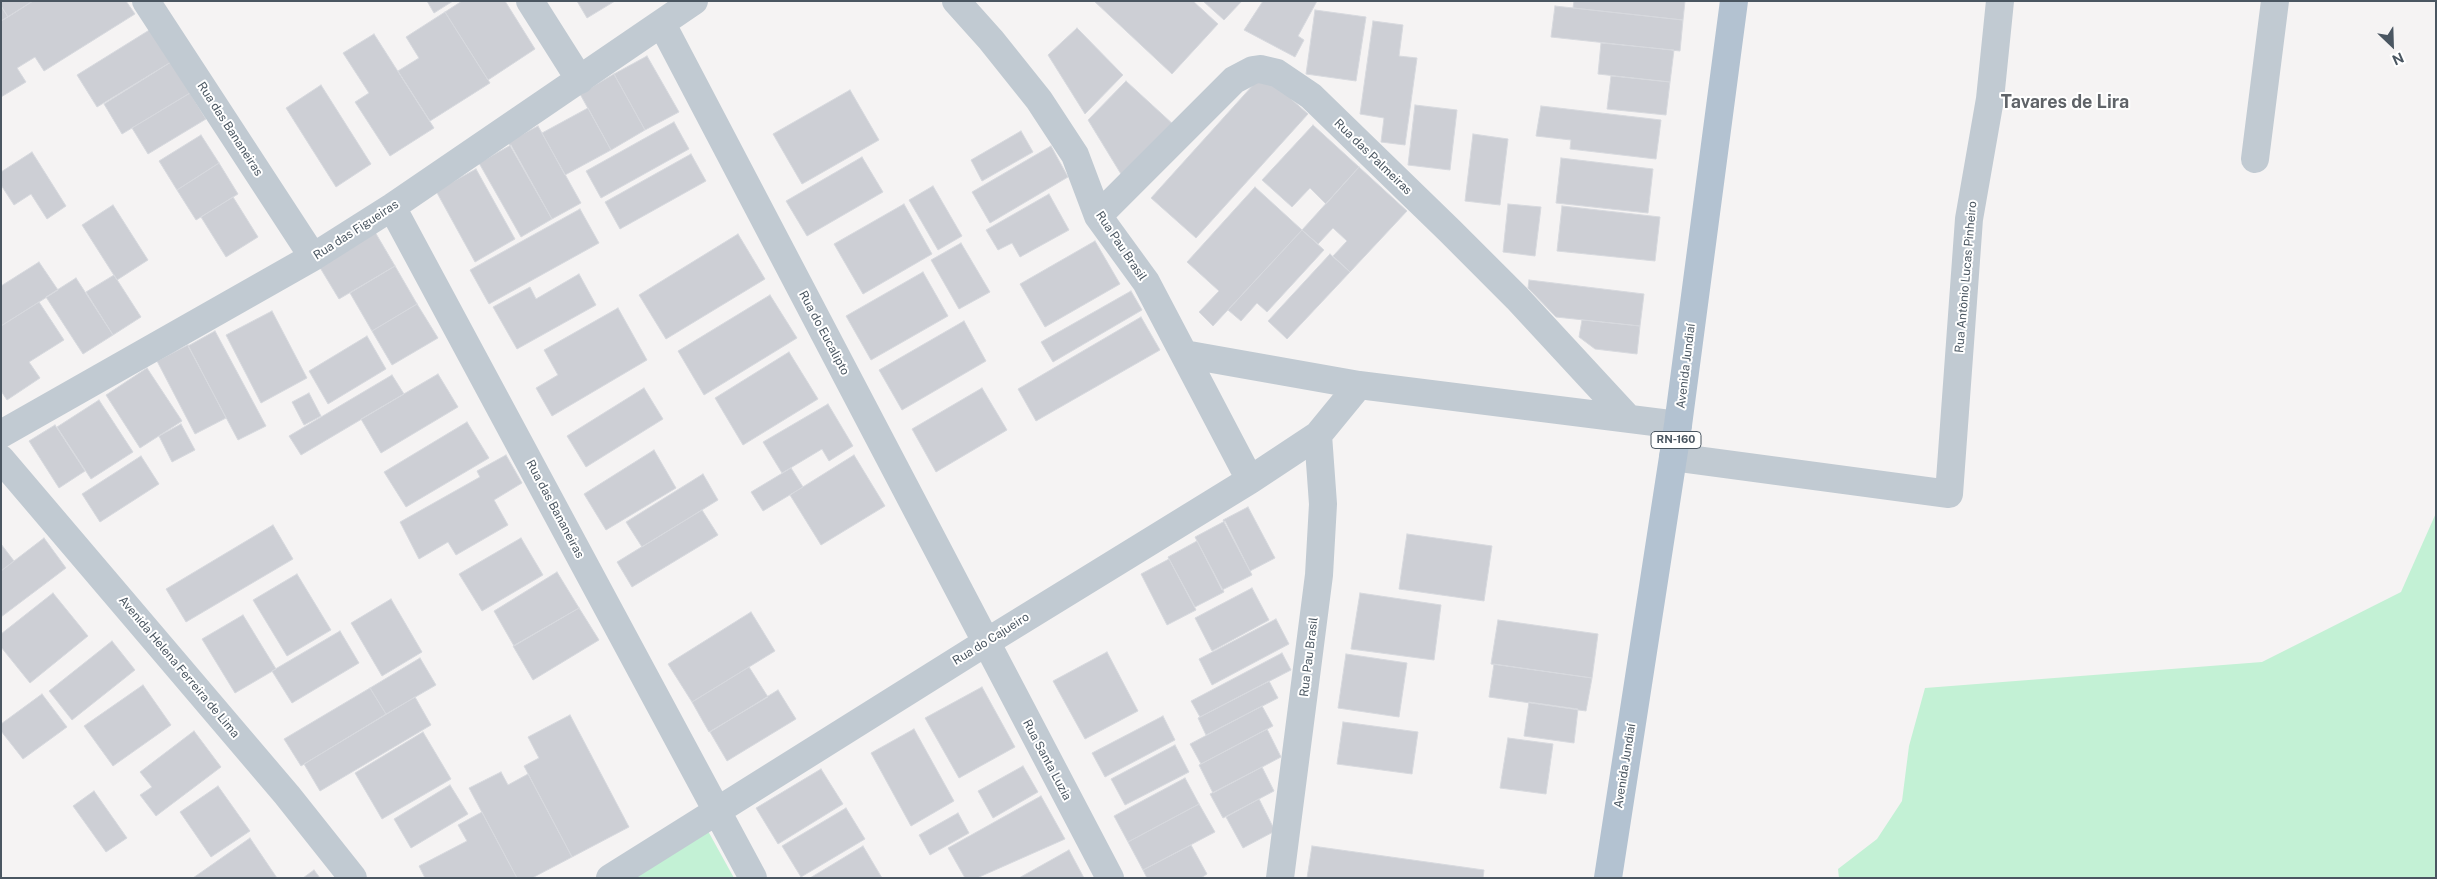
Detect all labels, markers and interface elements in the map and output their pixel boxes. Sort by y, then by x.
north arrow [2367,20,2417,70]
text: N [2390,49,2406,68]
street label: Rua das Bananeiras [194,79,266,179]
district label: Tavares de Lira [2001,91,2129,113]
street label: Rua das Palmeiras [1331,116,1415,198]
street label: Rua das Figueiras [311,197,401,263]
street label: Rua Antônio Lucas Pinheiro [1952,201,1980,353]
street label: Rua Pau Brasil [1093,209,1149,283]
street label: Rua do Eucalipto [796,288,852,378]
street label: Avenida Jundiaí [1674,323,1698,409]
road number: RN-160 [1651,432,1701,448]
street label: Rua das Bananeiras [523,457,587,561]
street label: Avenida Helena Ferreira de Lima [116,593,242,741]
street label: Rua do Cajueiro [950,610,1032,668]
street label: Rua Pau Brasil [1297,616,1321,698]
street label: Rua Santa Luzia [1020,717,1074,803]
street label: Avenida Jundiaí [1611,723,1639,809]

